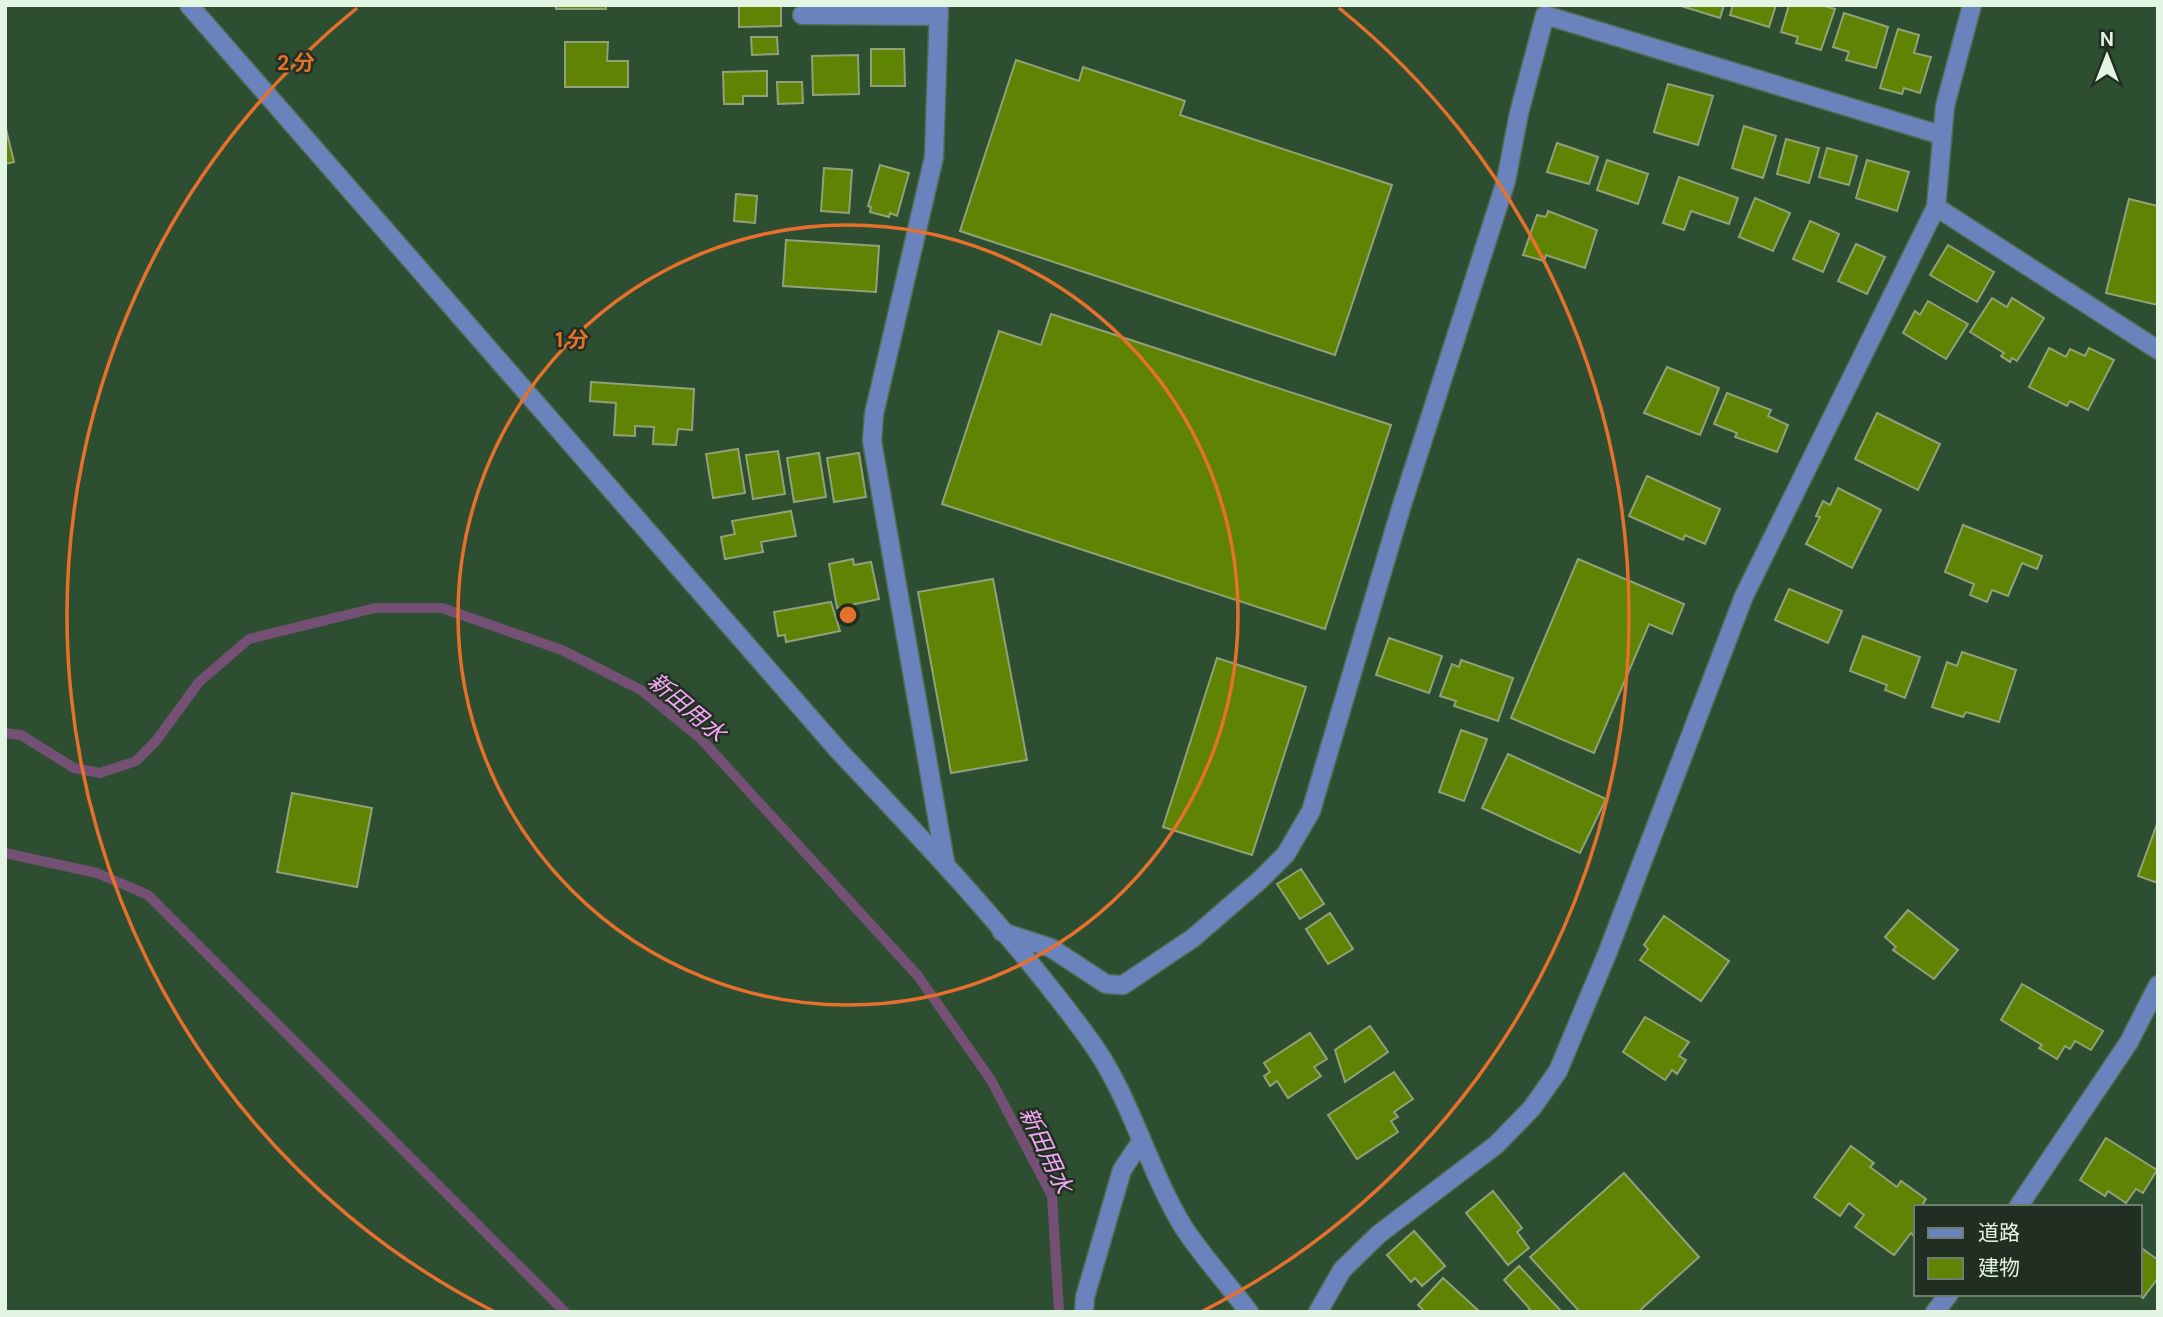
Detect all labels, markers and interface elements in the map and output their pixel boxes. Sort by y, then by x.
north arrow [2072,21,2142,91]
text: N [2100,27,2114,52]
text: 2 分 [277,49,315,77]
text: 1 分 [555,326,589,354]
centre of rings [836,603,860,627]
water label: 新田用水 [642,666,734,750]
water label: 新田用水 [1013,1102,1080,1201]
legend [1914,1205,2142,1296]
text: 道路 [1978,1219,2020,1247]
text: 建物 [1978,1254,2020,1282]

